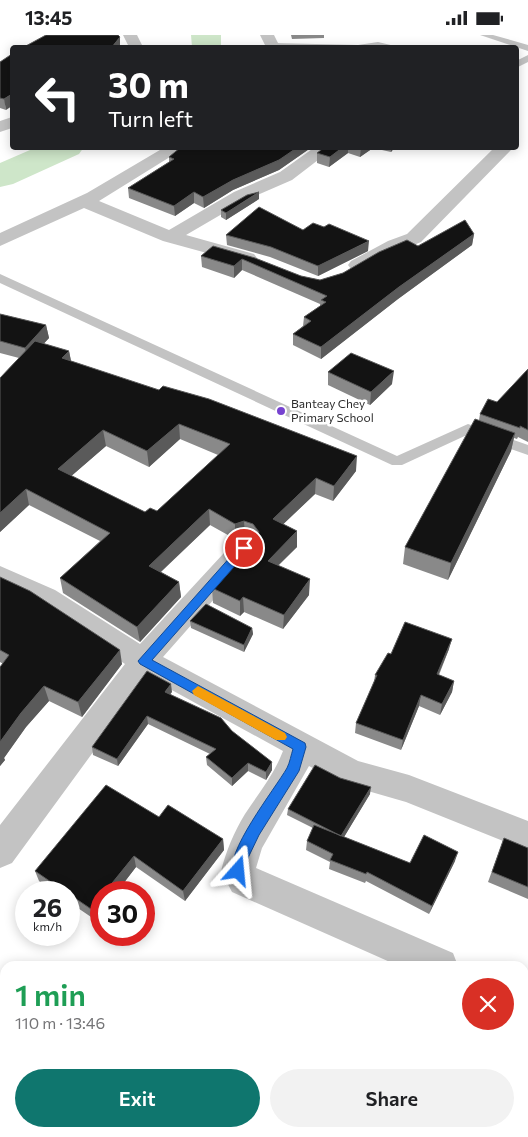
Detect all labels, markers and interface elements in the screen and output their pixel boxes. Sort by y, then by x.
text: 13:45 [25,6,72,29]
text: 30 m [108,62,189,105]
icon: left [25,65,90,130]
text: Turn left [108,105,193,132]
place label: Banteay Chey Primary School [291,396,374,424]
marker: Banteay Chey Primary School [275,405,287,417]
pin [223,527,265,569]
icon: arrive [230,534,258,562]
position arrow [211,844,263,896]
speed limit sign: 30 [90,881,155,946]
text: 26 [33,892,62,922]
text: km/h [33,919,62,933]
text: 1 min [15,975,86,1012]
button: close [462,978,514,1030]
text: 110 m · 13:46 [15,1013,105,1032]
button: Exit [15,1069,260,1127]
button: Share [270,1069,514,1127]

